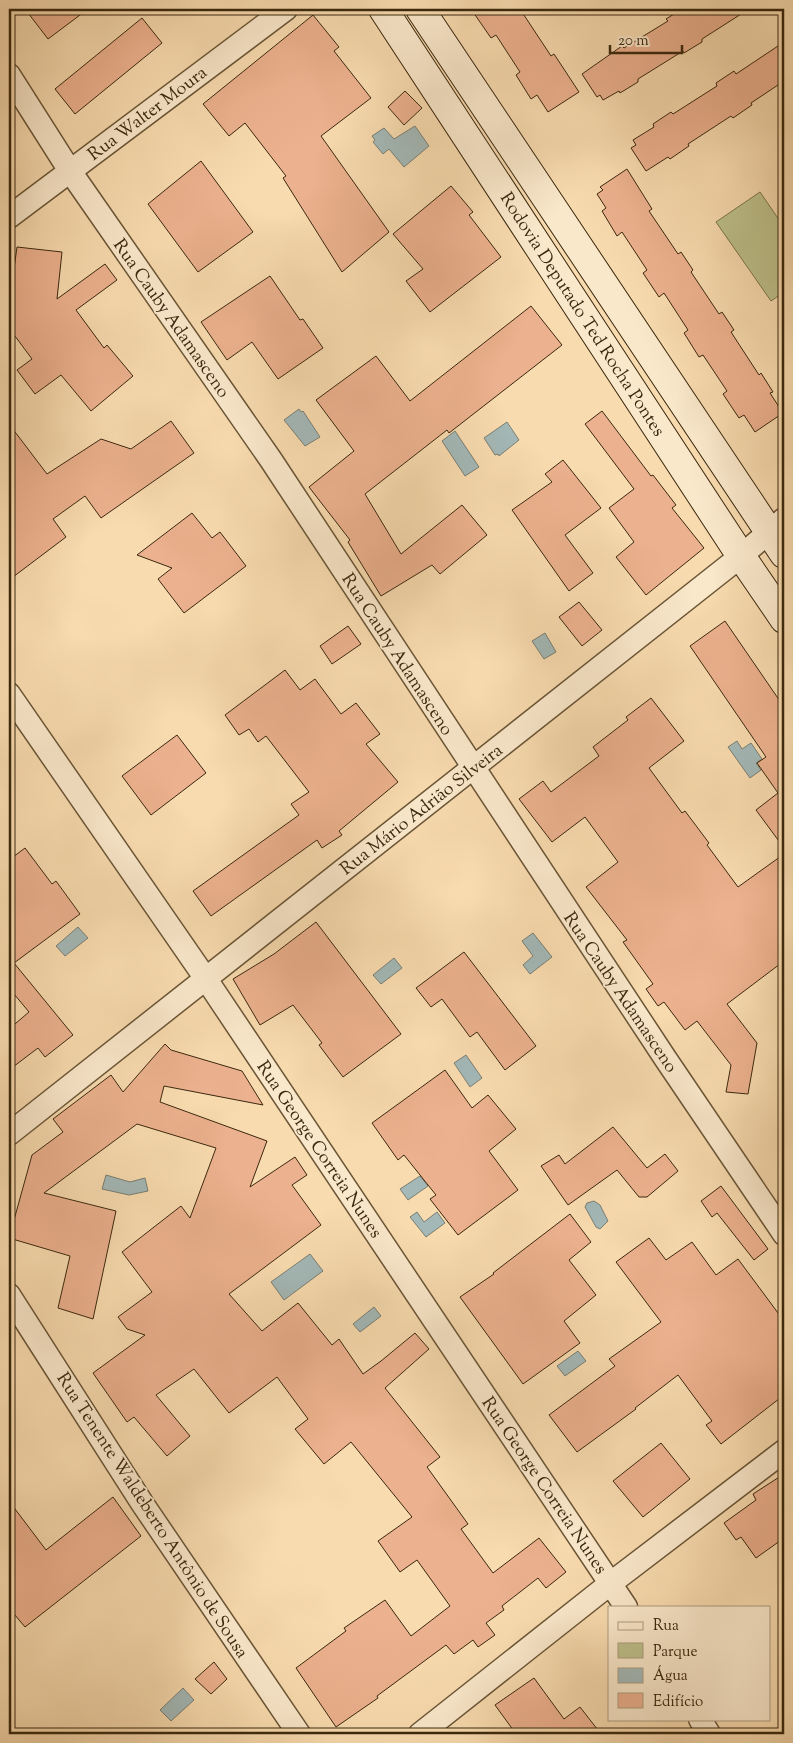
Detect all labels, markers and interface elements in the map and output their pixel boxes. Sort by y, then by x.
scale bar [610,22,683,54]
text: 20 m [618,31,649,52]
street label: Rua Walter Moura [83,61,213,168]
street label: Rodovia Deputado Ted Rocha Pontes [492,188,670,442]
street label: Rua Cauby Adamasceno [106,234,235,404]
street label: Rua Cauby Adamasceno [334,569,459,741]
street label: Rua Mário Adrião Silveira [335,739,509,882]
street label: Rua Cauby Adamasceno [556,908,683,1079]
street label: Rua George Correia Nunes [249,1056,388,1244]
street label: Rua Tenente Waldeberto Antônio de Sousa [49,1368,254,1664]
street label: Rua George Correia Nunes [474,1392,613,1580]
legend [608,1606,770,1720]
text: Rua [653,1616,679,1637]
text: Parque [653,1642,697,1663]
text: Água [653,1665,688,1687]
text: Edifício [653,1692,703,1713]

